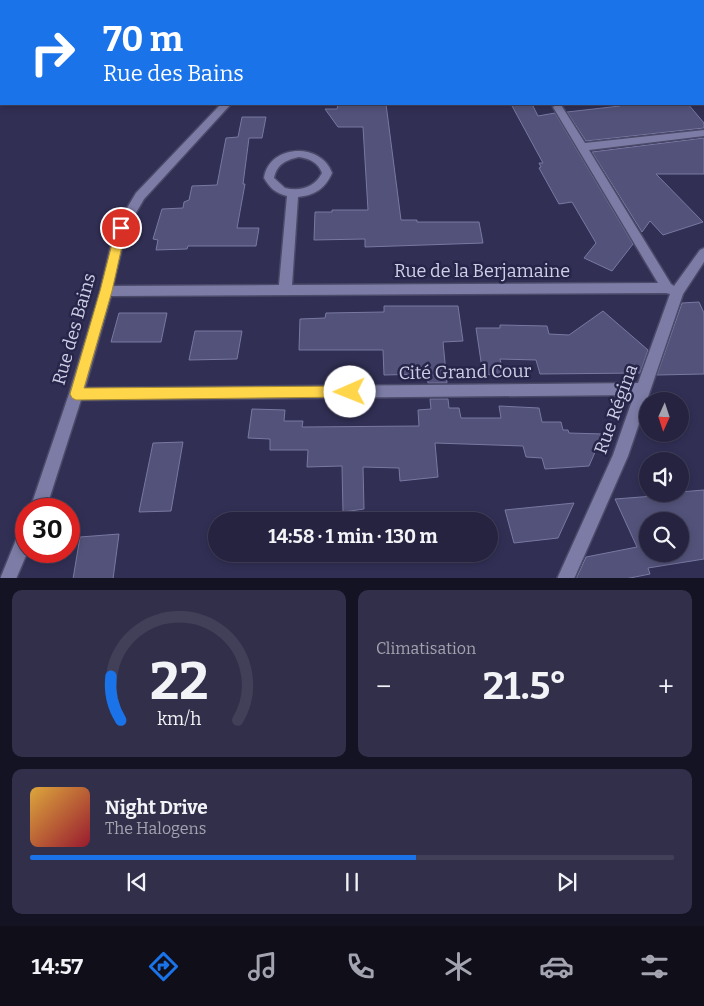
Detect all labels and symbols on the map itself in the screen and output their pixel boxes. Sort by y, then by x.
pin [100,207,142,249]
street label: Rue de la Berjamaine [394,260,570,282]
street label: Rue des Bains [48,271,100,387]
street label: Cité Grand Cour [398,360,532,384]
street label: Rue Régina [590,361,642,457]
position arrow [323,365,375,417]
north arrow [639,392,689,442]
speed limit sign: 30 [15,498,80,563]

